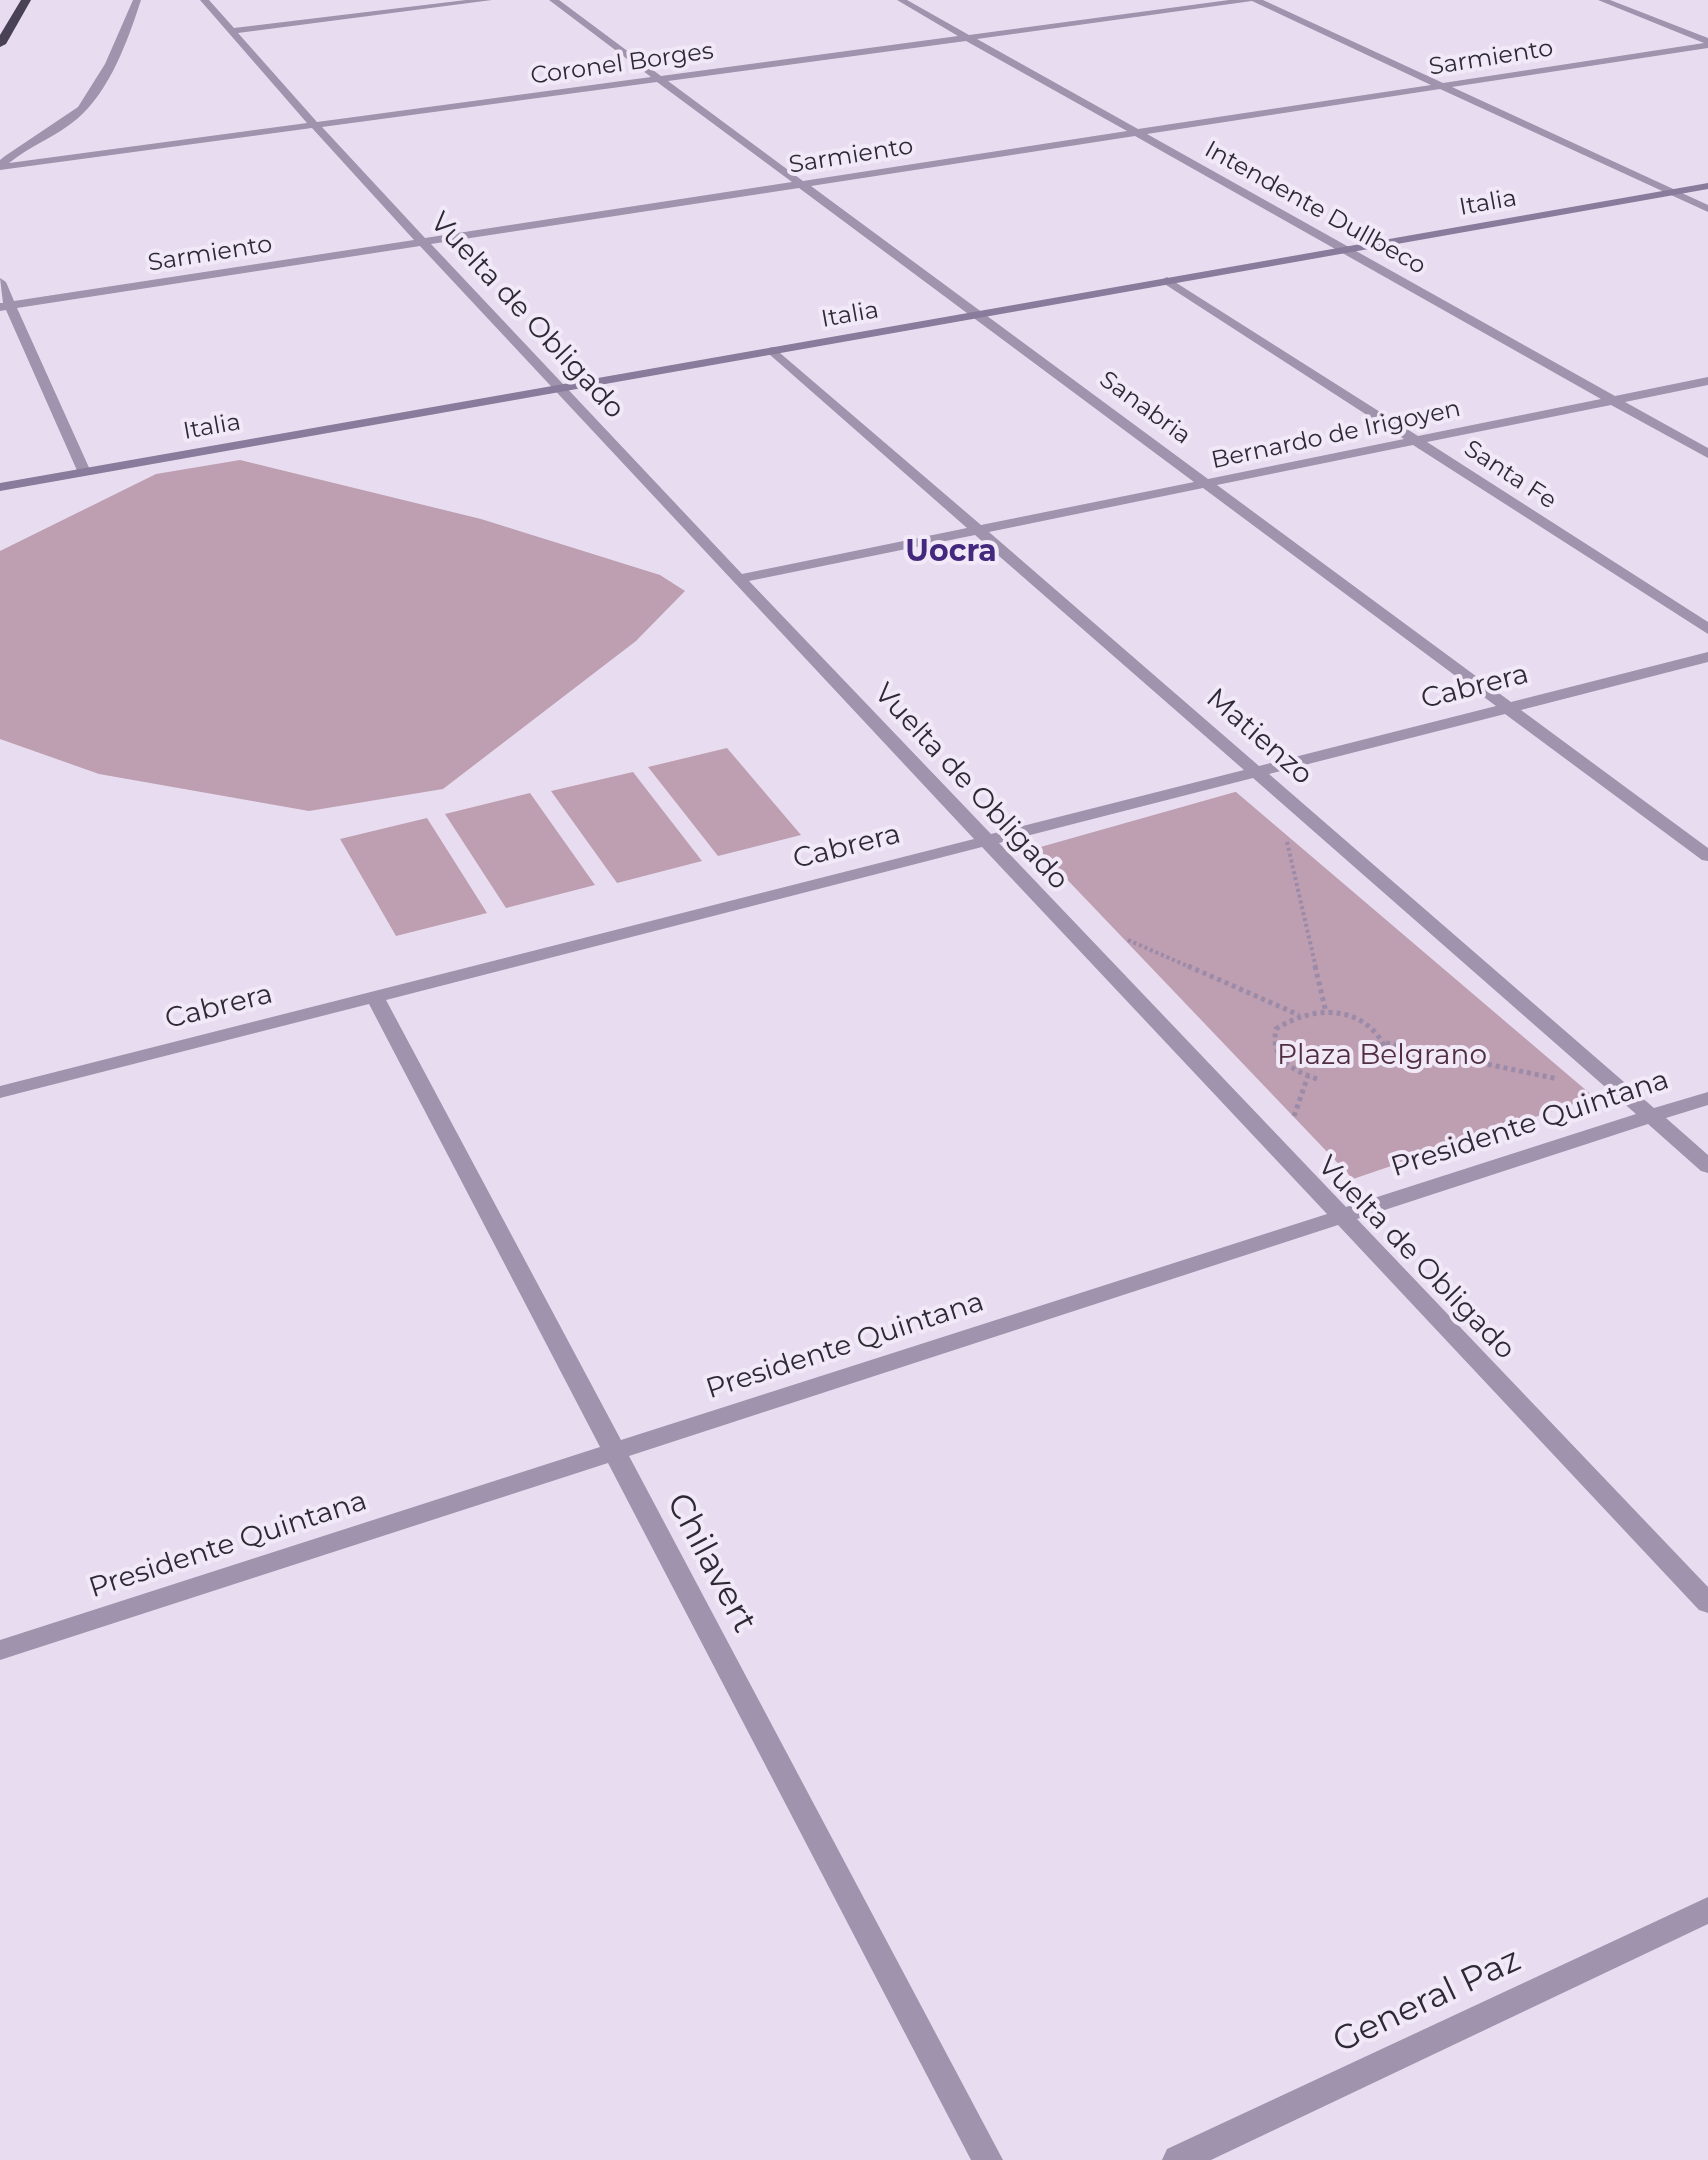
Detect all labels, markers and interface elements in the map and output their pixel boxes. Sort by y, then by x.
street label: Sarmiento [1427,34,1555,82]
street label: Coronel Borges [529,37,715,91]
street label: Sarmiento [787,132,915,180]
street label: Intendente Dullbeco [1199,135,1431,281]
street label: Italia [1457,184,1519,222]
street label: Vuelta de Obligado [423,206,631,426]
street label: Sarmiento [146,230,274,278]
street label: Italia [819,296,881,334]
street label: Sanabria [1094,365,1196,451]
street label: Bernardo de Irigoyen [1209,395,1463,475]
street label: Italia [181,408,243,446]
street label: Santa Fe [1458,435,1562,515]
district label: Uocra [905,534,997,570]
street label: Cabrera [1418,657,1532,717]
street label: Vuelta de Obligado [867,677,1075,897]
street label: Matienzo [1199,682,1319,792]
street label: Cabrera [790,817,904,877]
street label: Cabrera [162,977,276,1037]
park label: Plaza Belgrano [1277,1039,1487,1073]
street label: Presidente Quintana [1387,1063,1673,1185]
street label: Vuelta de Obligado [1310,1149,1522,1367]
street label: Presidente Quintana [702,1285,988,1407]
street label: Presidente Quintana [85,1484,371,1606]
street label: Chilavert [657,1487,765,1639]
street label: General Paz [1327,1940,1527,2062]

